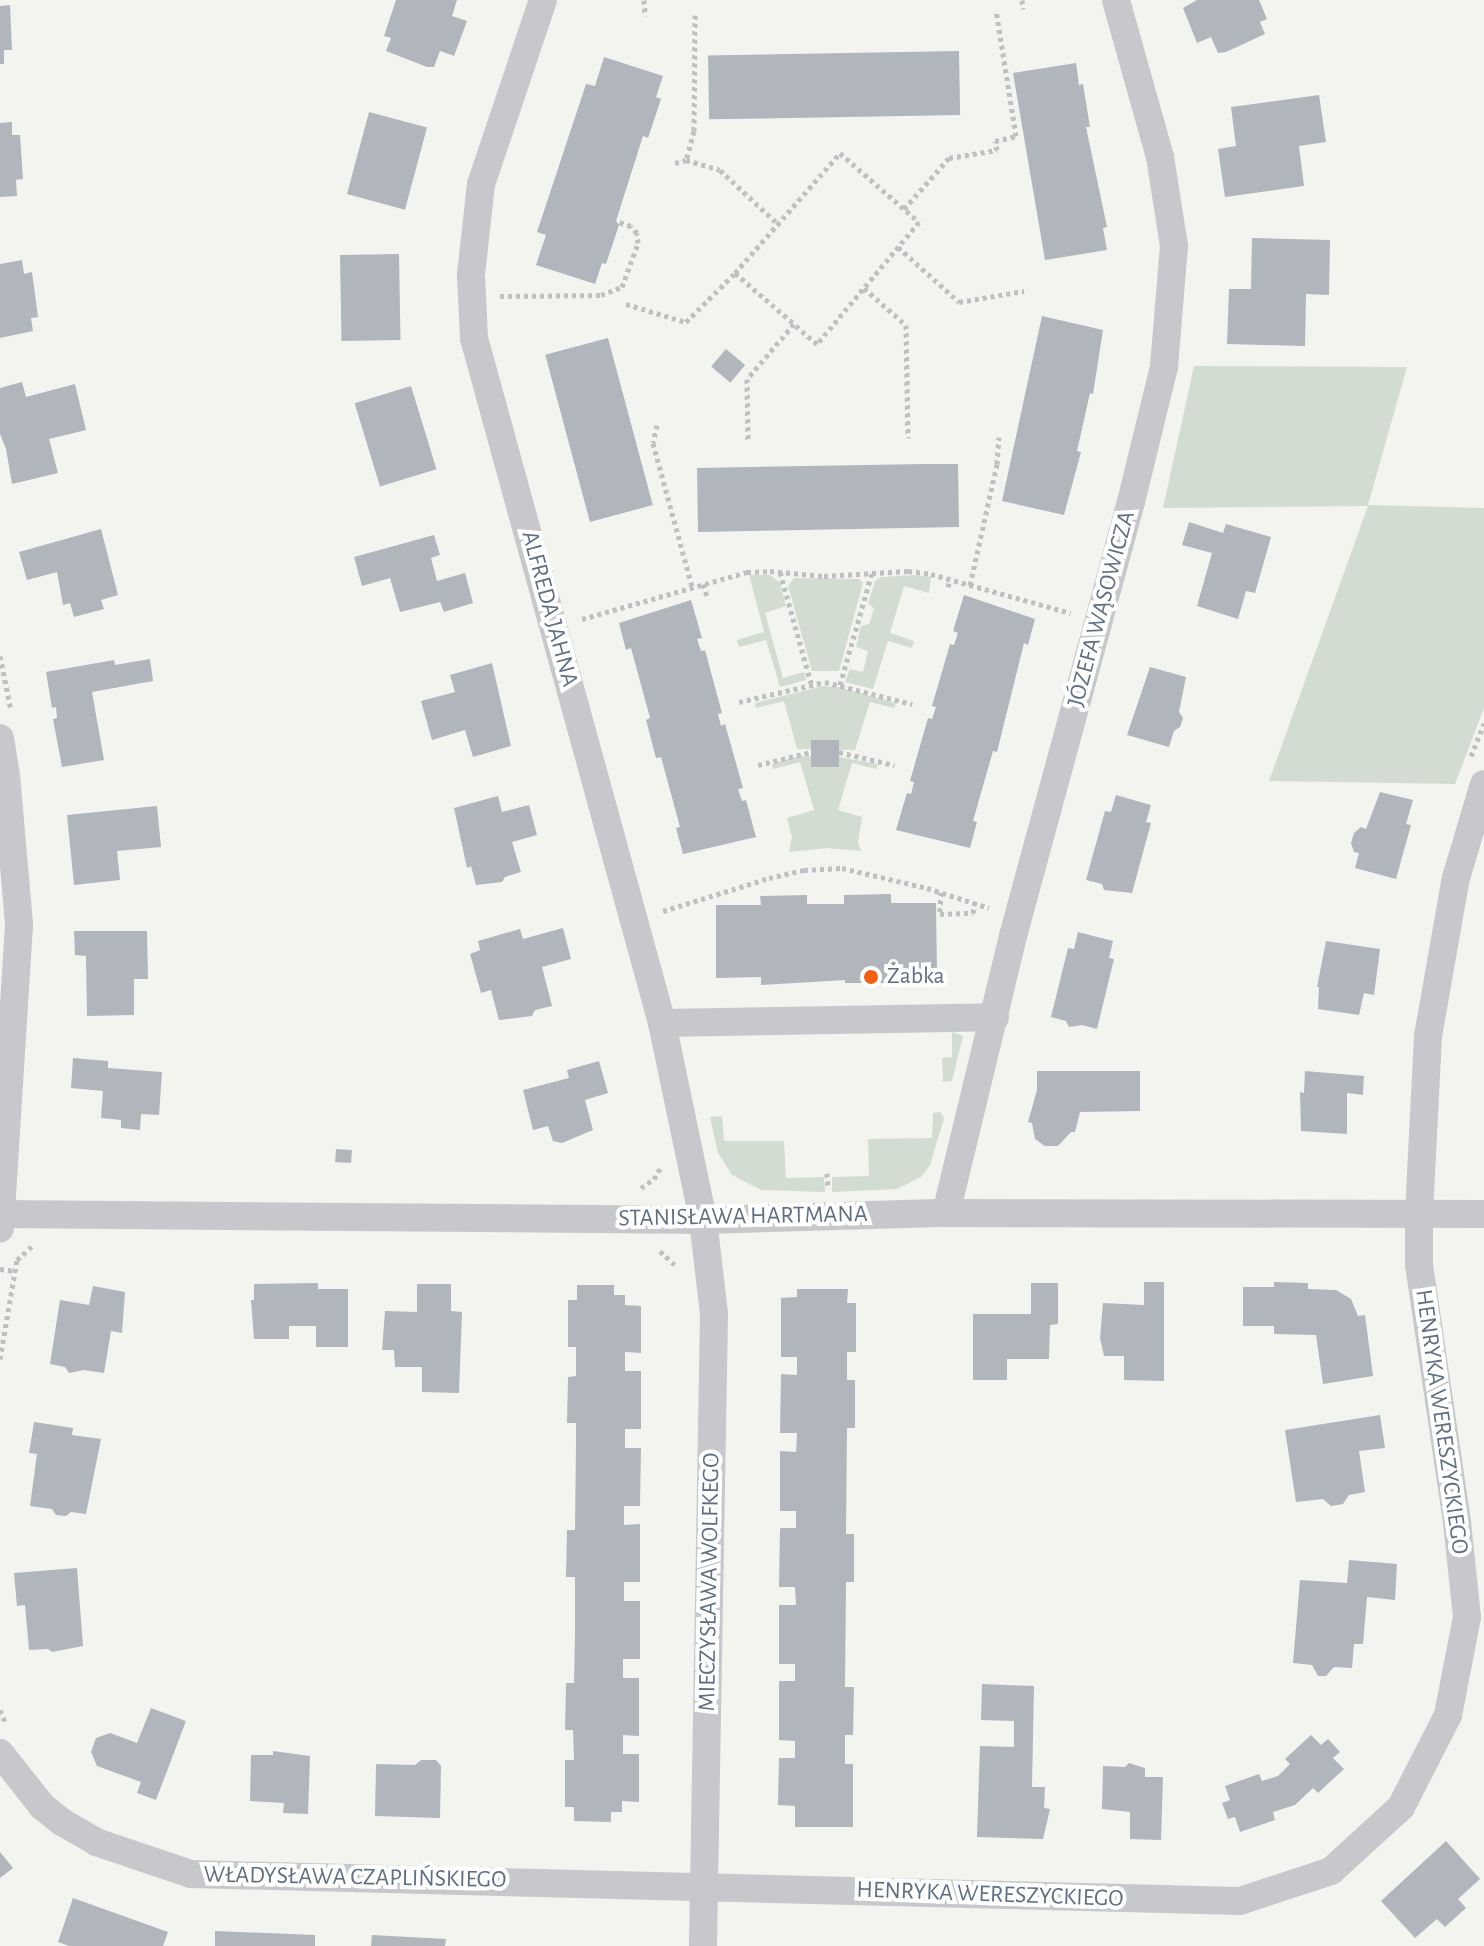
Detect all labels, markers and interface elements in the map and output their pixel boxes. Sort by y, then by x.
street label: JÓZEFA WĄSOWICZA [1062,508,1142,710]
street label: ALFREDA JAHNA [514,528,584,690]
place label: Żabka [887,963,945,991]
marker: Żabka [862,968,880,986]
street label: STANISŁAWA HARTMANA [618,1200,868,1234]
street label: HENRYKA WERESZYCKIEGO [1408,1288,1474,1556]
street label: MIECZYSŁAWA WOLFKEGO [693,1452,727,1712]
street label: WŁADYSŁAWA CZAPLIŃSKIEGO [203,1861,507,1895]
street label: HENRYKA WERESZYCKIEGO [856,1876,1124,1914]

